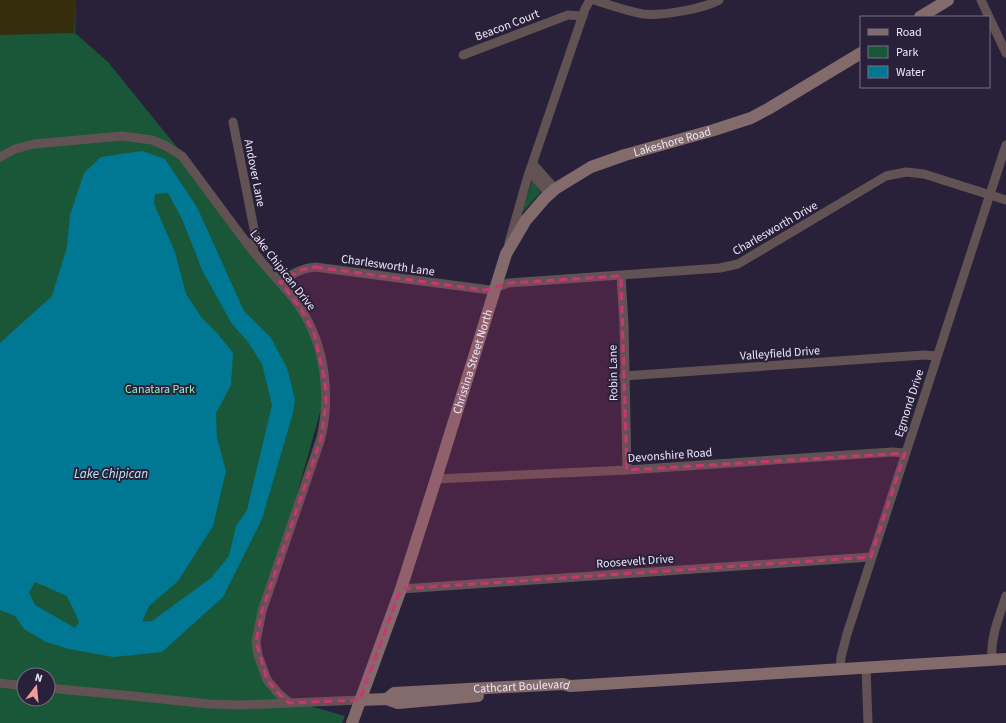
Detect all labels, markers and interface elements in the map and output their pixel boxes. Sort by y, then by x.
street label: Beacon Court [473,5,542,46]
legend [860,16,990,88]
text: Road [896,24,922,41]
text: Park [896,44,918,61]
text: Water [896,64,926,81]
street label: Lakeshore Road [632,123,713,161]
street label: Andover Lane [240,138,269,208]
street label: Charlesworth Drive [729,197,821,260]
street label: Lake Chipican Drive [246,226,320,314]
street label: Charlesworth Lane [340,251,436,280]
street label: Christina Street North [449,307,497,416]
street label: Valleyfield Drive [739,342,821,365]
street label: Robin Lane [605,345,622,401]
street label: Egmond Drive [891,367,928,439]
park label: Canatara Park [125,381,195,398]
street label: Devonshire Road [627,444,713,467]
water label: Lake Chipican [74,465,148,483]
street label: Roosevelt Drive [596,550,674,573]
north arrow [16,667,56,707]
text: N [33,670,44,686]
street label: Cathcart Boulevard [473,676,572,698]

